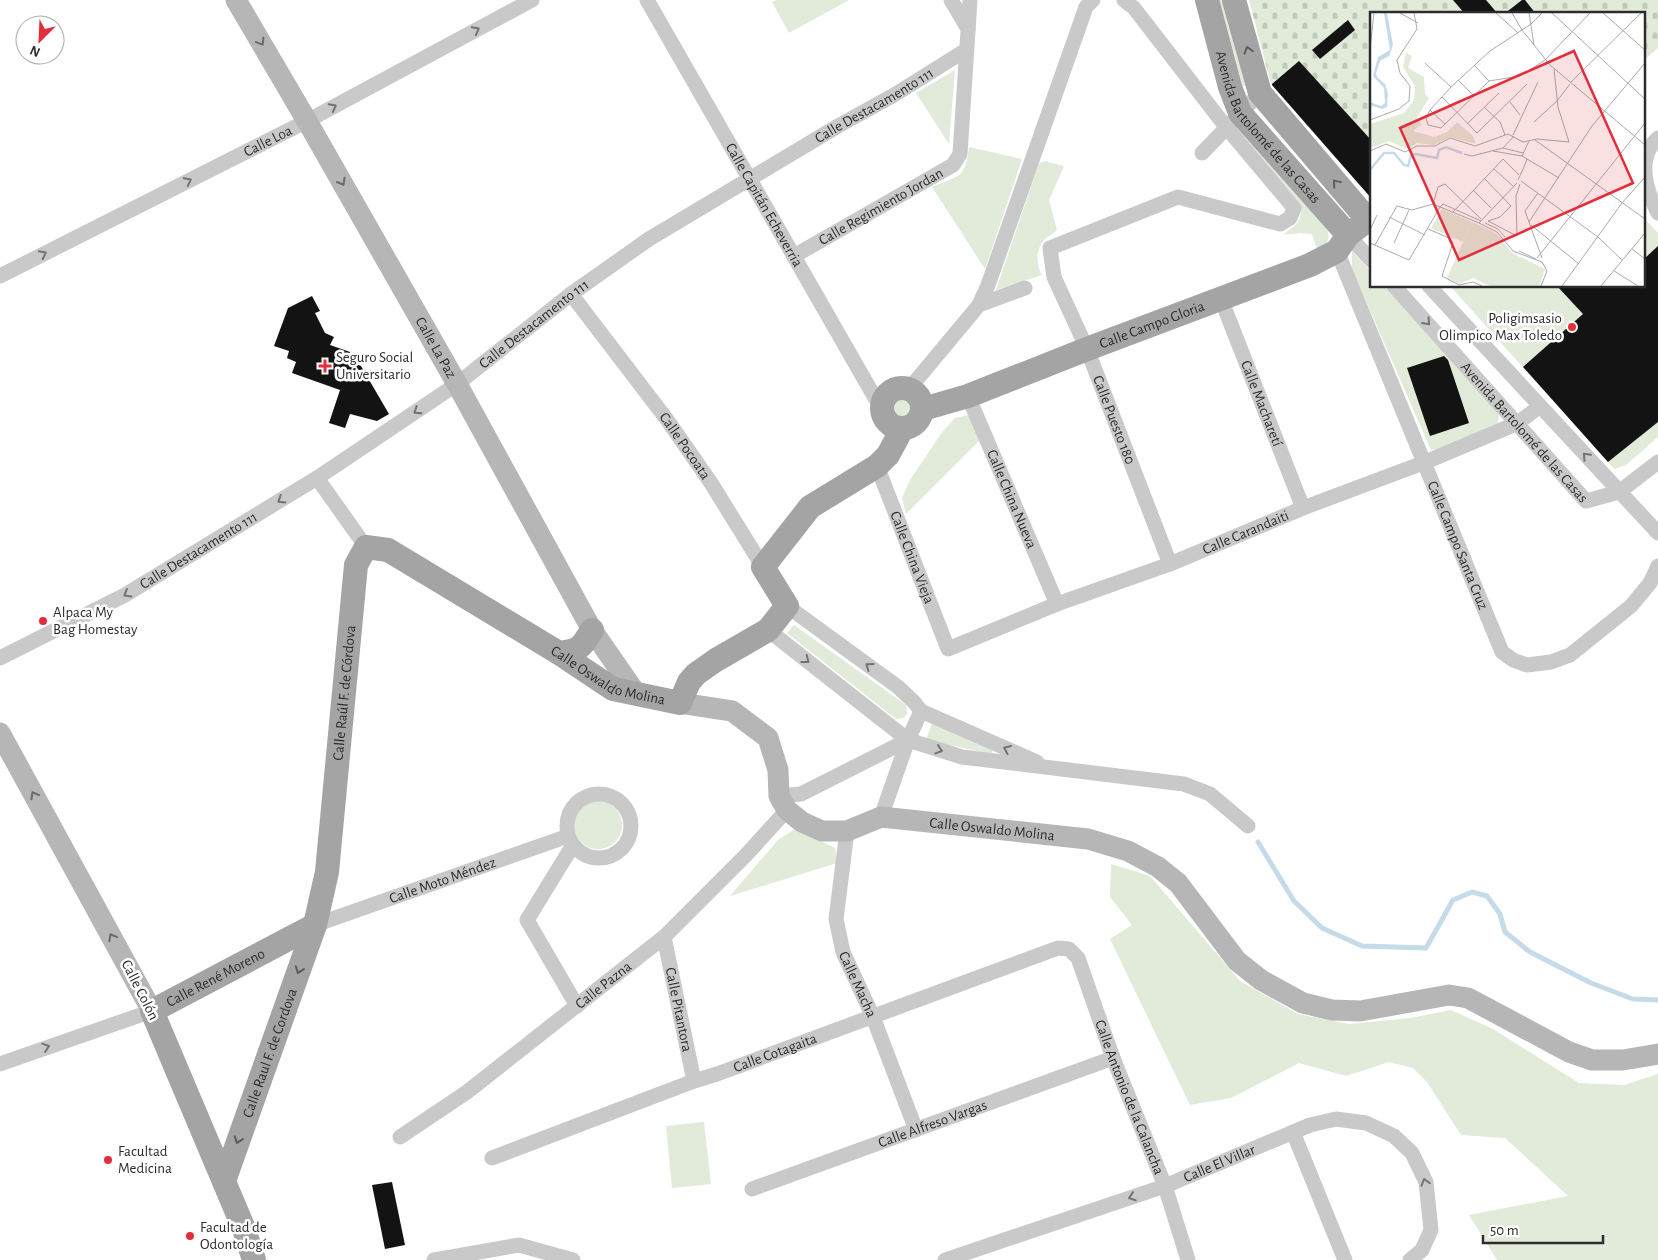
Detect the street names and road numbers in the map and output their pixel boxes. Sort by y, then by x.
street label: Avenida Bartolomé de las Casas [1213,49,1324,206]
street label: Calle Destacamento 111 [812,65,936,146]
street label: Calle Loa [241,122,294,159]
street label: Calle Capitán Echeverria [723,140,806,269]
street label: Calle Regimiento Jordan [816,165,946,248]
street label: Calle Destacamento 111 [476,277,591,371]
street label: Calle Campo Gloria [1097,298,1206,351]
street label: Calle La Paz [413,314,459,381]
street label: Calle Macharetí [1238,358,1286,449]
street label: Avenida Bartolomé de las Casas [1458,359,1591,505]
street label: Calle Puesto 180 [1090,373,1138,466]
street label: Calle Pocoata [657,409,714,482]
street label: Calle China Nueva [984,447,1040,551]
street label: Calle Campo Santa Cruz [1425,479,1491,611]
street label: Calle Carandaiti [1200,507,1291,557]
street label: Calle Destacamento 111 [137,509,260,592]
street label: Calle China Vieja [888,509,937,606]
street label: Calle Raúl F. de Córdova [330,624,358,761]
street label: Calle Oswaldo Molina [549,643,667,707]
street label: Calle Oswaldo Molina [929,815,1056,843]
street label: Calle Moto Méndez [387,855,498,906]
street label: Calle René Moreno [164,945,267,1010]
street label: Calle Macha [836,949,880,1020]
street label: Calle Colón [119,958,161,1022]
street label: Calle Pazna [572,958,634,1011]
street label: Calle Pitantora [663,966,695,1053]
street label: Calle Raul F. de Cordova [240,986,299,1119]
street label: Calle Antonio de la Calancha [1093,1018,1167,1177]
street label: Calle Cotagaita [731,1030,819,1075]
street label: Calle Alfreso Vargas [876,1097,989,1150]
street label: Calle El Villar [1181,1141,1257,1185]

